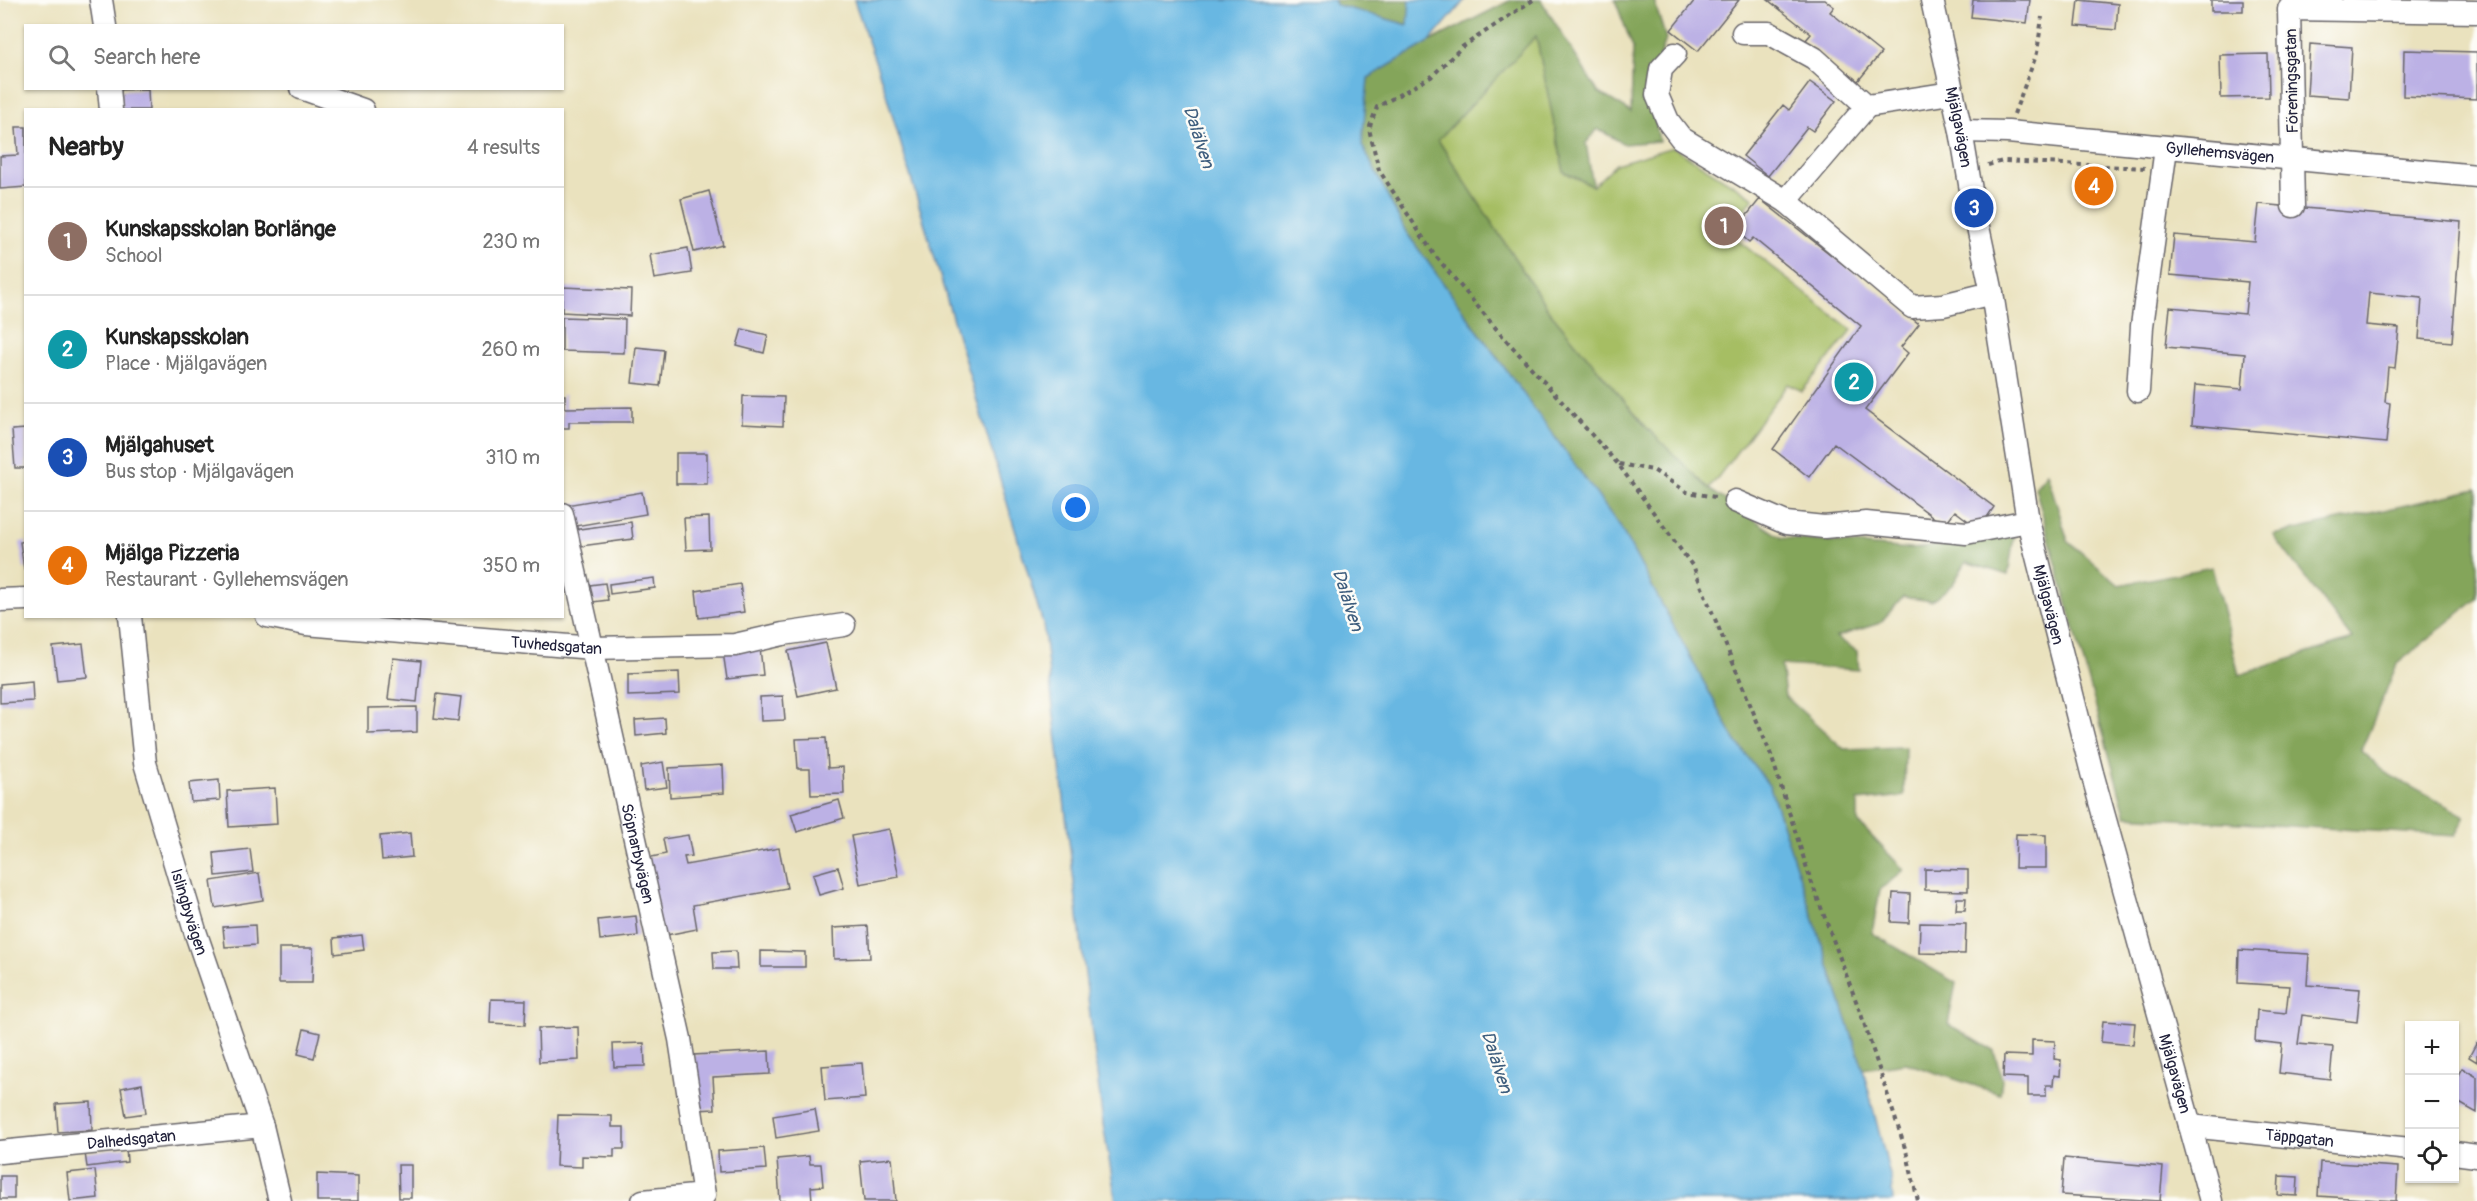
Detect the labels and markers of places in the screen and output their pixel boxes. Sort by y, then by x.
pin: 4 [2074,164,2114,208]
pin: 3 [1954,186,1994,230]
pin: 1 [1704,204,1744,248]
pin: 2 [1834,360,1874,404]

